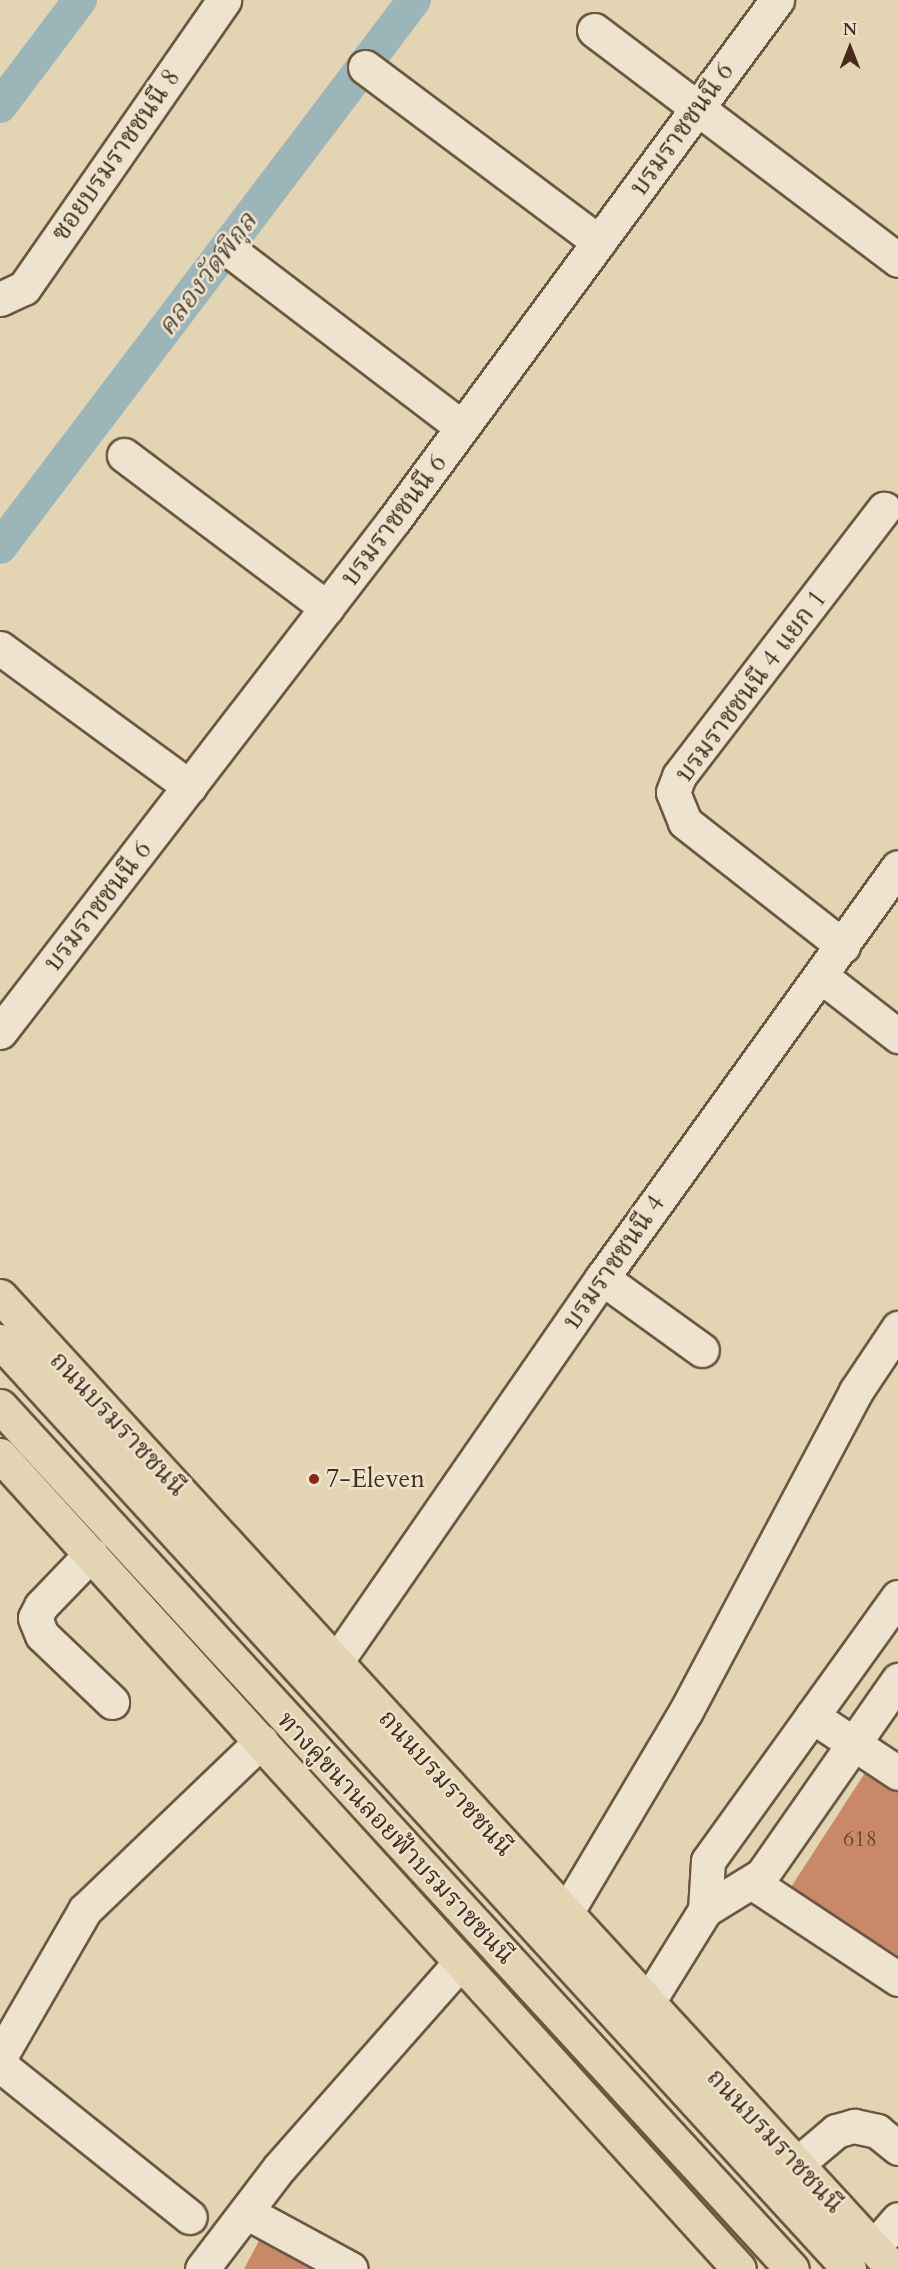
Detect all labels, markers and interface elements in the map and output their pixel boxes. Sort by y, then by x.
north arrow [820,18,880,78]
text: N [843,19,857,41]
street label: บรมราชชนนี 6 [623,56,741,202]
street label: ซอยบรมราชชนนี 8 [45,63,187,247]
water label: คลองวัดพิกุล [150,206,264,342]
street label: บรมราชชนนี 6 [334,448,454,592]
street label: บรมราชชนนี 4 แยก 1 [669,584,833,788]
street label: บรมราชชนนี 6 [37,835,159,977]
street label: บรมราชชนนี 4 [556,1189,672,1335]
street label: ถนนบรมราชชนนี [43,1345,193,1503]
place label: 7-Eleven [326,1463,425,1495]
marker: 7-Eleven [307,1472,321,1486]
street label: ถนนบรมราชชนนี [372,1703,520,1863]
street label: ทางคู่ขนานลอยฟ้าบรมราชชนนี [271,1705,521,1971]
house number: 618 [843,1827,877,1853]
street label: ถนนบรมราชชนนี [700,2062,850,2220]

